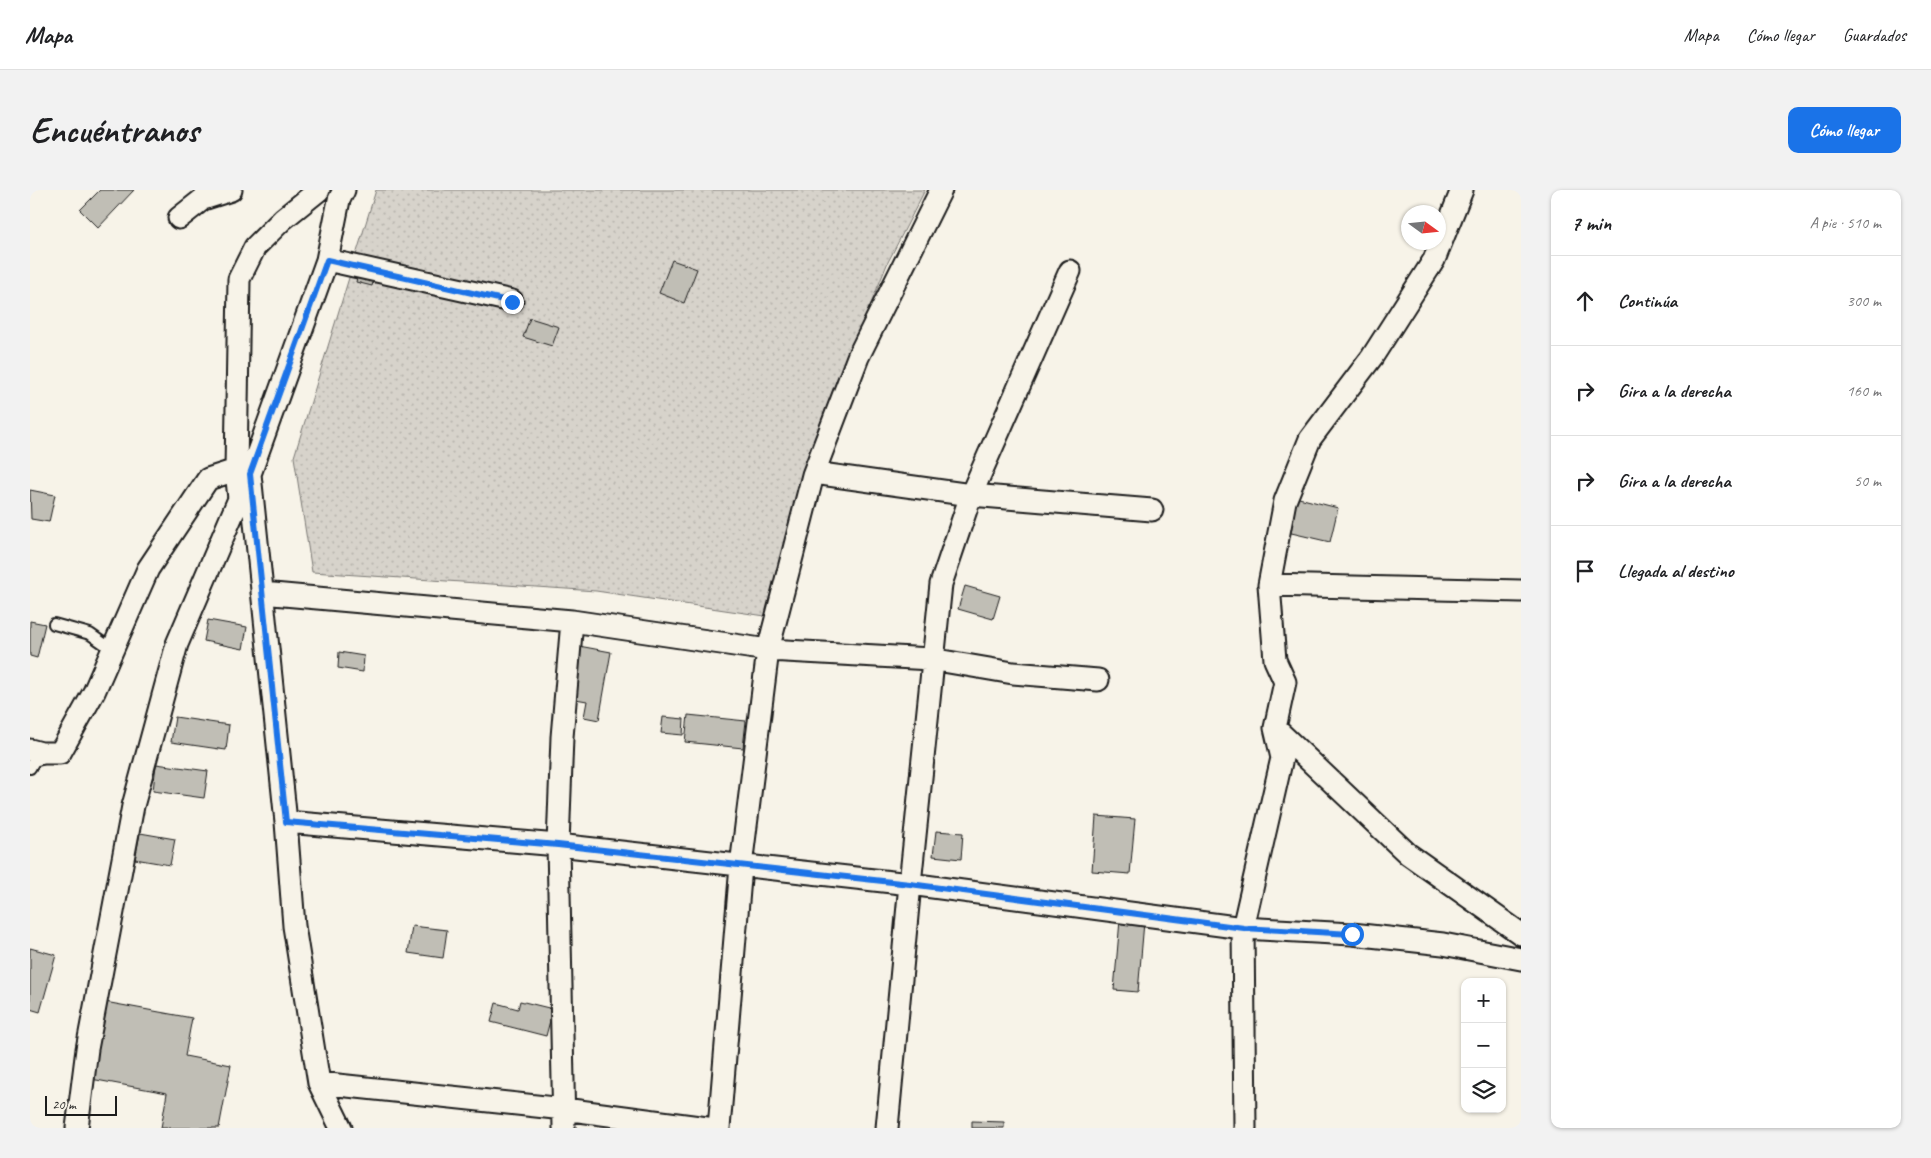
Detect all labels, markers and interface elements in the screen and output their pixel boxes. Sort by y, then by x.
text: Mapa [25,20,72,50]
text: Mapa [1684,24,1719,46]
text: Cómo llegar [1747,24,1815,46]
text: Guardados [1843,24,1906,46]
button: Cómo llegar [1788,107,1901,153]
text: Encuéntranos [30,108,199,153]
north arrow [1401,205,1446,250]
text: 7 min [1571,210,1611,236]
text: A pie · 510 m [1810,213,1881,233]
icon: ahead [1571,287,1599,315]
text: Continúa [1618,289,1677,313]
route end [501,291,524,314]
text: 300 m [1847,291,1881,311]
icon: right [1571,377,1599,405]
text: Gira a la derecha [1618,379,1731,403]
text: 160 m [1847,381,1881,401]
icon: right [1571,467,1599,495]
text: Gira a la derecha [1618,469,1731,493]
text: 50 m [1854,471,1881,491]
icon: arrive [1571,557,1599,585]
text: Llegada al destino [1618,559,1734,583]
route start [1341,923,1364,946]
map controls [1461,978,1506,1113]
button: + [1461,978,1506,1023]
button: − [1461,1023,1506,1068]
button: layers [1461,1068,1506,1113]
scale bar [45,1093,118,1116]
text: 20 m [52,1096,76,1113]

